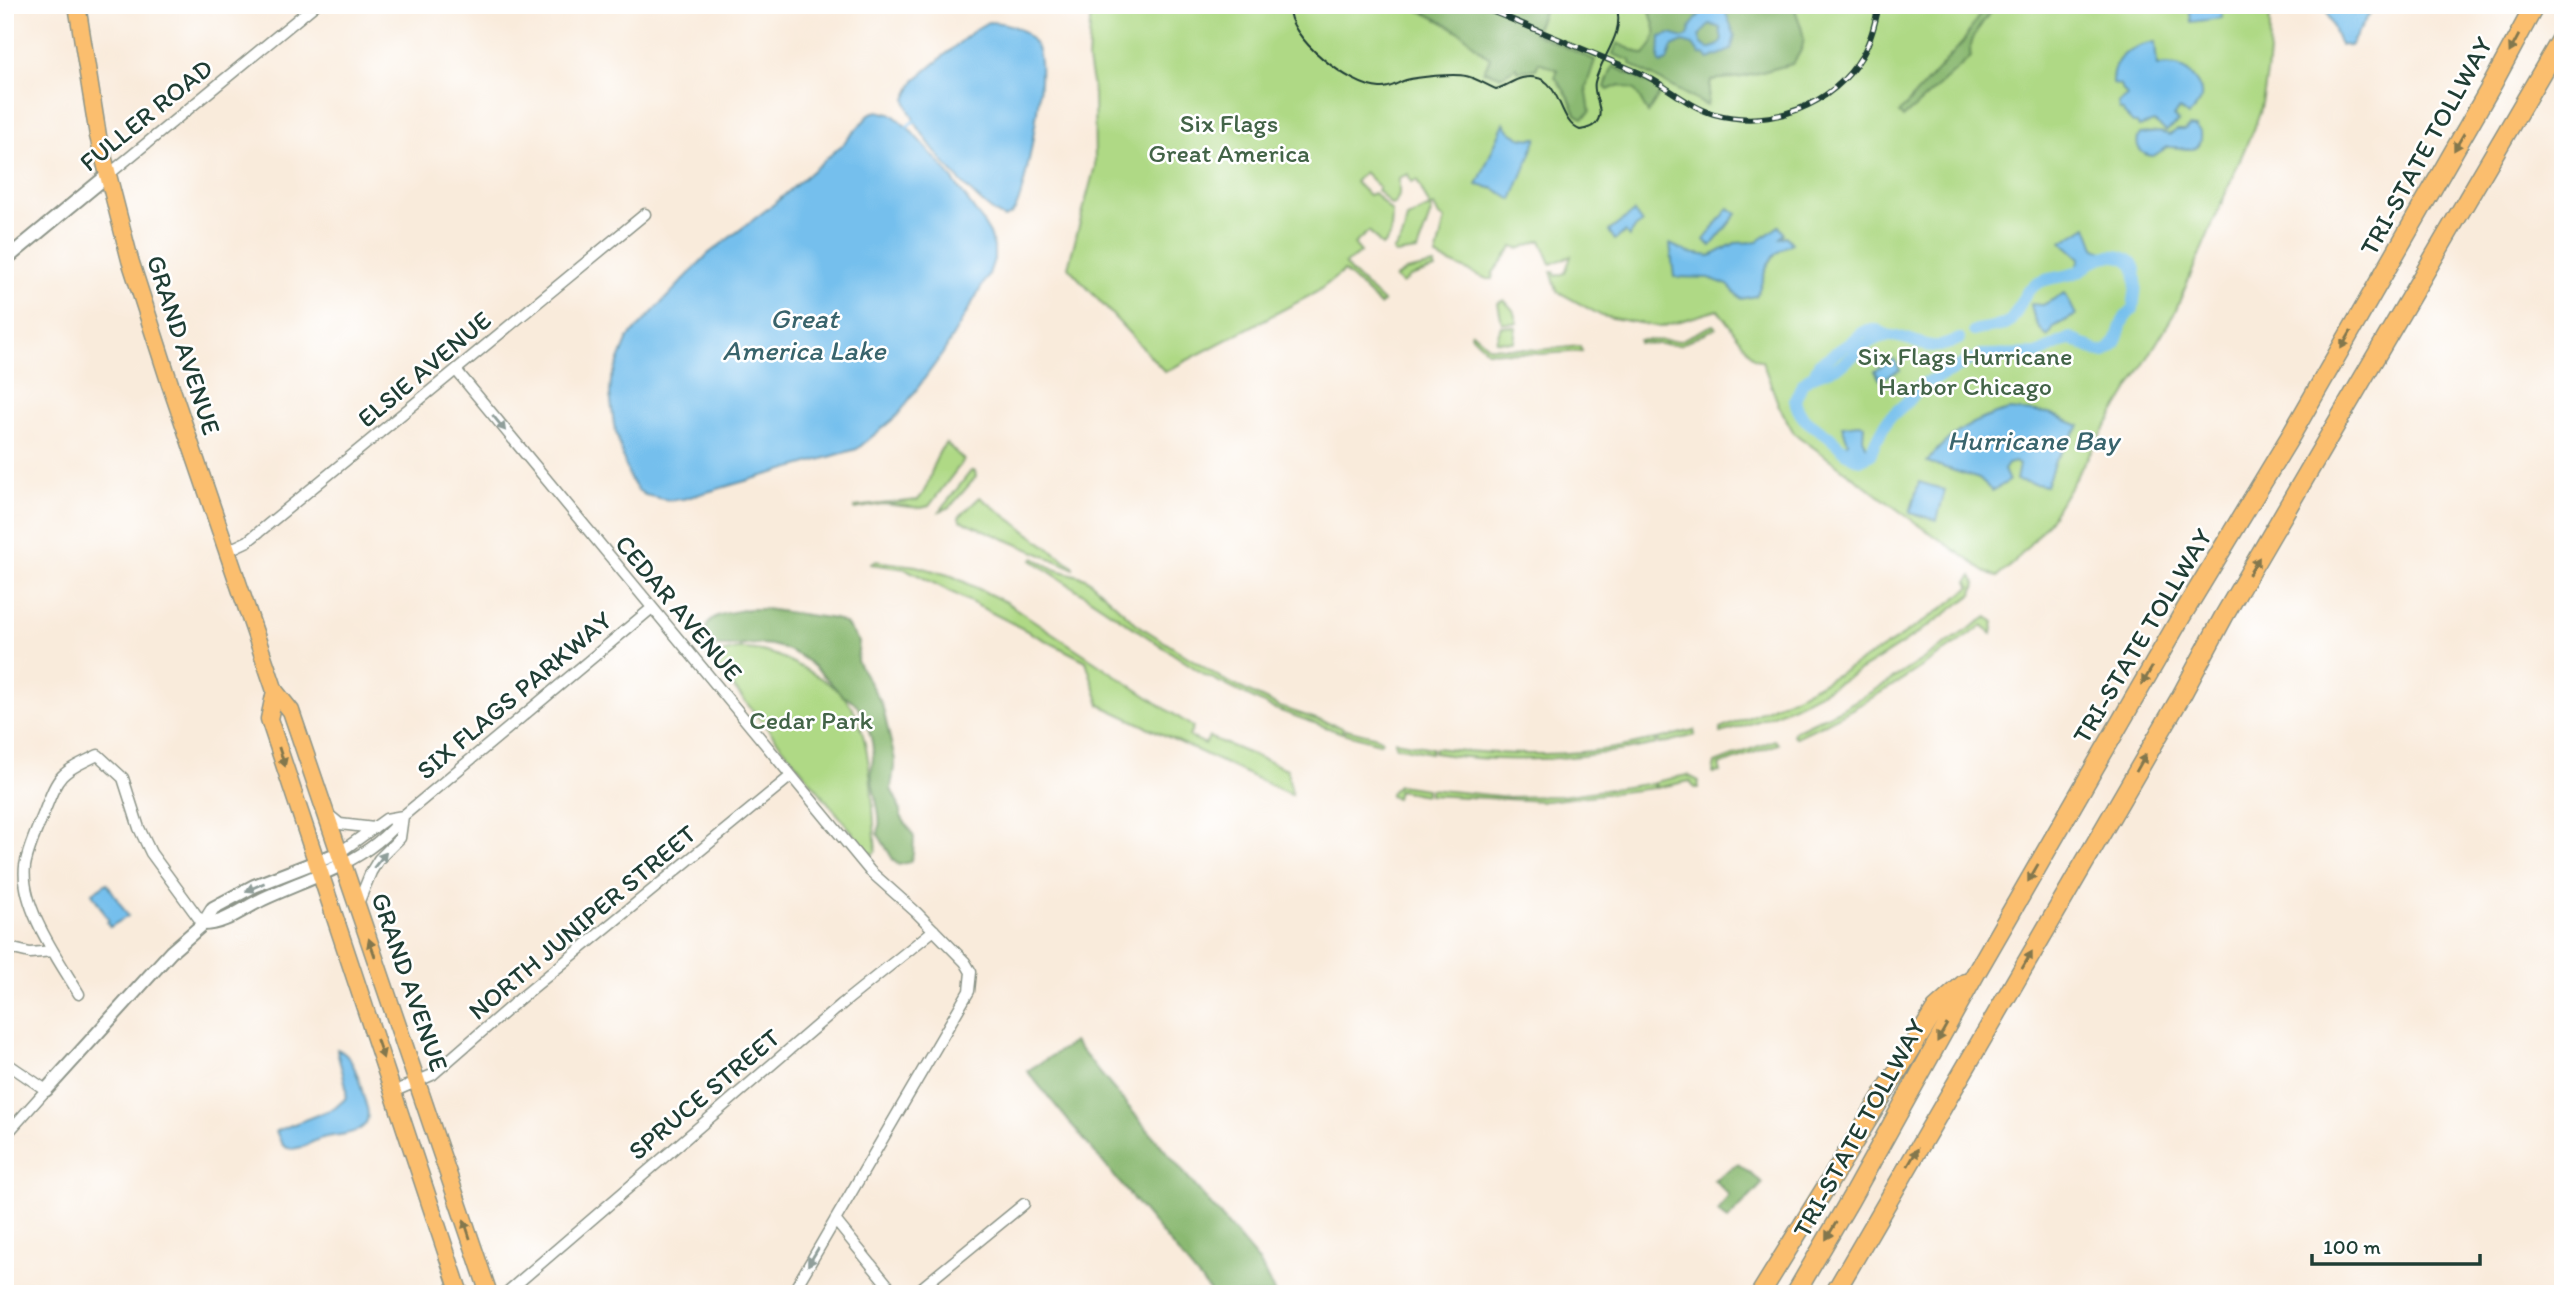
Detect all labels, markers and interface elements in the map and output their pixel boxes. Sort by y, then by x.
street label: TRI-STATE TOLLWAY [2353,31,2499,261]
one-way arrow [2508,34,2519,54]
street label: FULLER ROAD [73,52,219,178]
park label: Six Flags Great America [1148,107,1310,169]
one-way arrow [2453,133,2465,152]
street label: GRAND AVENUE [140,251,228,439]
water label: Great America Lake [722,301,887,367]
street label: ELSIE AVENUE [351,304,497,434]
one-way arrow [2340,330,2352,349]
park label: Six Flags Hurricane Harbor Chicago [1858,340,2072,402]
one-way arrow [492,413,507,431]
water label: Hurricane Bay [1947,423,2122,457]
street label: TRI-STATE TOLLWAY [2065,523,2219,749]
street label: CEDAR AVENUE [608,528,750,688]
one-way arrow [2248,556,2260,576]
street label: SIX FLAGS PARKWAY [410,604,618,786]
one-way arrow [2141,667,2153,686]
park label: Cedar Park [749,704,874,736]
one-way arrow [277,747,288,768]
one-way arrow [2135,754,2147,773]
street label: NORTH JUNIPER STREET [462,817,703,1027]
one-way arrow [372,851,387,868]
one-way arrow [2027,864,2039,883]
one-way arrow [245,881,265,893]
street label: GRAND AVENUE [364,888,456,1076]
one-way arrow [366,937,377,958]
one-way arrow [2021,951,2033,970]
street label: TRI-STATE TOLLWAY [1786,1013,1932,1243]
street label: SPRUCE STREET [622,1021,787,1167]
one-way arrow [1937,1023,1948,1043]
one-way arrow [375,1039,386,1060]
one-way arrow [1907,1147,1919,1167]
one-way arrow [461,1218,472,1239]
one-way arrow [1825,1222,1838,1241]
scale bar [2312,1222,2480,1266]
text: 100 m [2323,1234,2381,1259]
one-way arrow [806,1247,819,1266]

